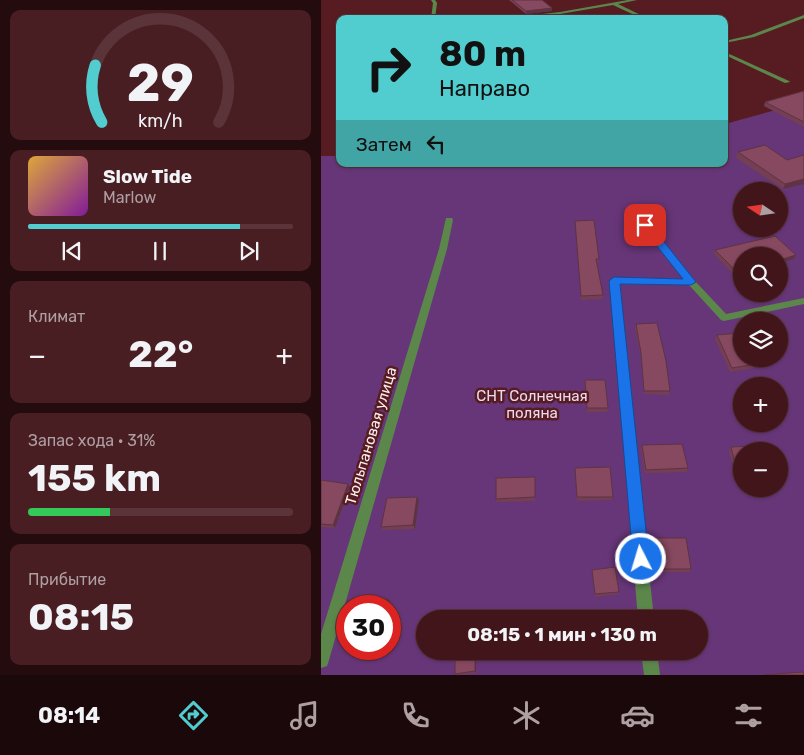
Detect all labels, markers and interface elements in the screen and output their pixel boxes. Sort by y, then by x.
text: 80 m [439,33,526,75]
icon: right [356,35,421,100]
text: 29 [127,52,194,114]
text: Направо [439,75,530,102]
text: km/h [138,110,183,131]
icon: left [422,130,450,158]
text: Затем [356,133,412,156]
text: Slow Tide [103,165,192,188]
north arrow [733,182,789,238]
map controls [733,182,788,497]
text: Marlow [103,188,156,207]
pin [624,204,666,246]
icon: arrive [631,211,659,239]
icon: previous [58,237,86,265]
icon: pause [146,237,174,265]
icon: next [235,237,263,265]
button: search [733,247,788,302]
text: Климат [28,307,85,326]
button: layers [733,312,788,367]
text: 22° [128,331,193,377]
text: − [28,339,46,372]
text: + [276,339,293,372]
street label: Тюльпановая улица [341,365,401,507]
button: + [733,377,788,432]
park label: СНТ Солнечная поляна [476,387,588,422]
text: Запас хода · 31% [28,431,156,450]
button: − [733,442,788,497]
text: 155 km [28,455,161,501]
position arrow [614,532,666,584]
text: Прибытие [28,570,106,589]
text: 08:15 [28,594,134,640]
speed limit sign: 30 [336,595,401,660]
text: 08:15 · 1 мин · 130 m [467,623,657,646]
icon: directions [176,698,211,733]
icon: music [287,698,322,733]
icon: phone [398,698,433,733]
icon: climate [509,698,544,733]
icon: car [620,698,655,733]
icon: filters [731,698,766,733]
text: 08:14 [38,702,100,729]

